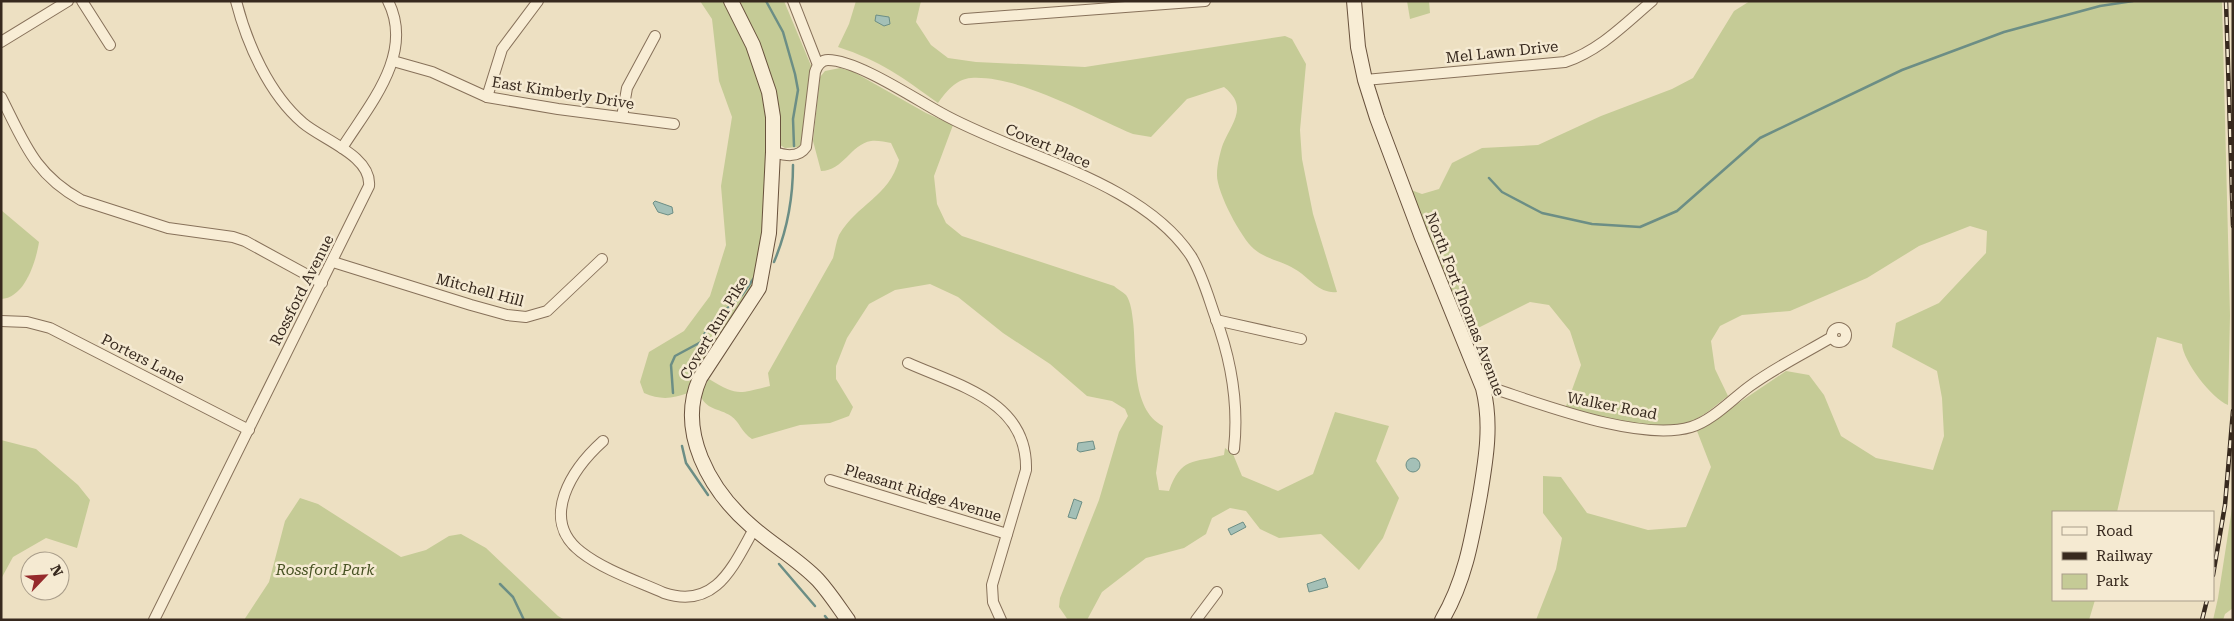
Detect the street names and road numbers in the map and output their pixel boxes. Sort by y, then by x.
street label: Mel Lawn Drive [1445,37,1559,67]
street label: East Kimberly Drive [490,73,636,113]
street label: Covert Place [1003,120,1093,172]
street label: North Fort Thomas Avenue [1422,210,1508,398]
street label: Rossford Avenue [266,232,338,348]
street label: Mitchell Hill [434,270,526,310]
street label: Covert Run Pike [676,273,752,383]
street label: Porters Lane [98,330,188,388]
street label: Walker Road [1565,388,1659,424]
street label: Pleasant Ridge Avenue [842,460,1004,526]

